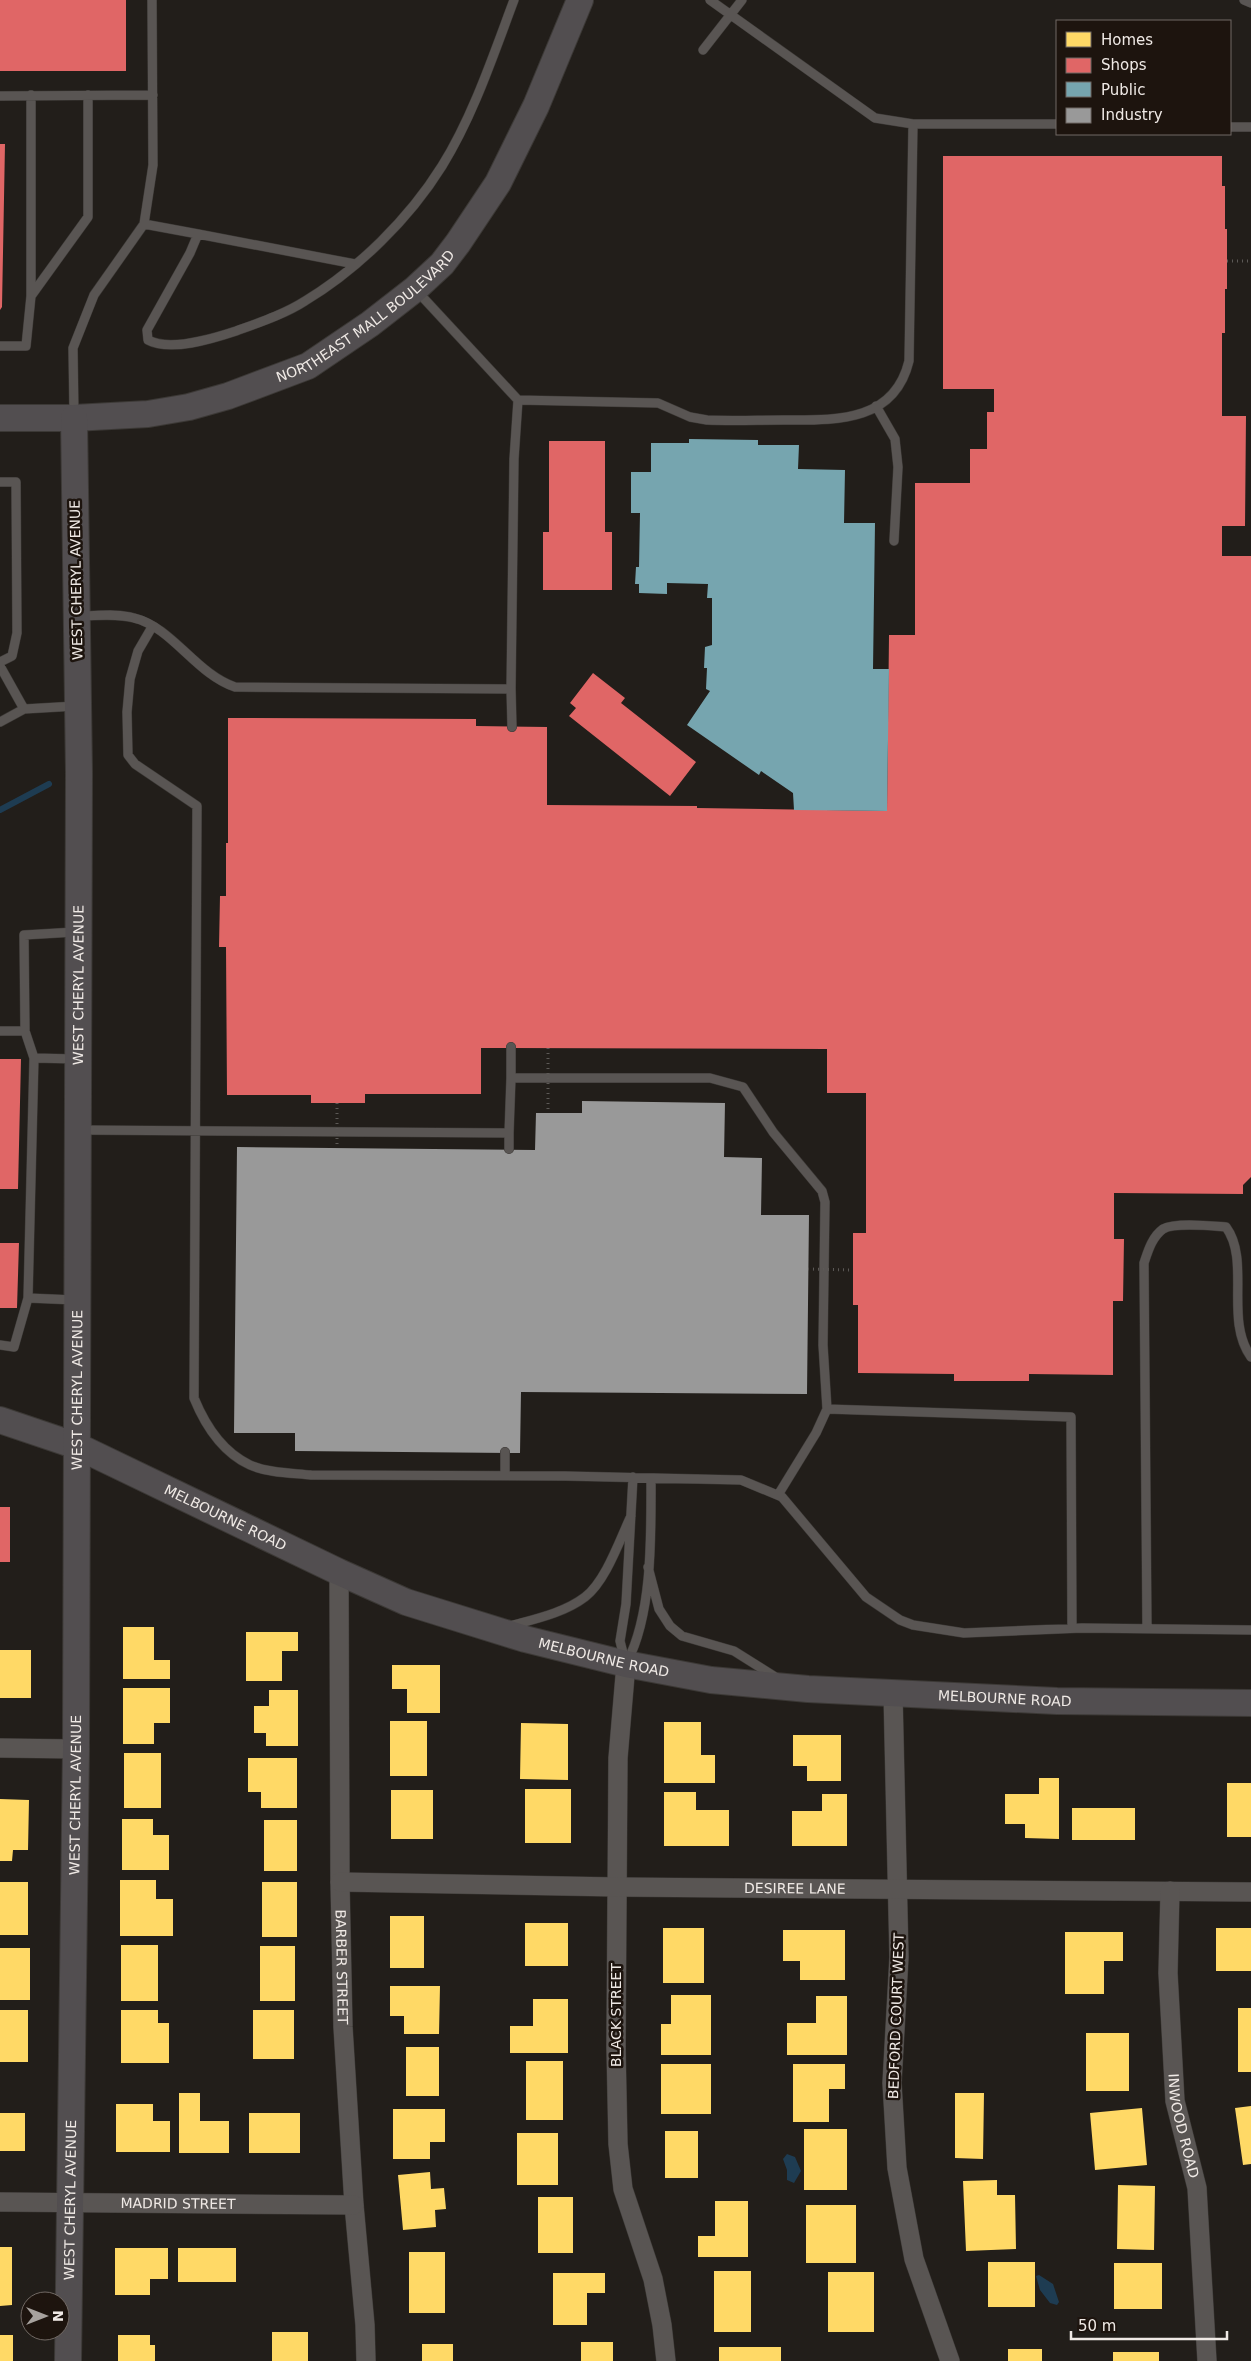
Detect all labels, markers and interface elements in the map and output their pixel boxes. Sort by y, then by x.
legend [1056,20,1231,135]
text: Homes [1101,31,1153,49]
text: Shops [1101,56,1147,74]
text: Public [1101,81,1145,99]
text: Industry [1101,106,1163,124]
street label: NORTHEAST MALL BOULEVARD [274,247,458,385]
street label: WEST CHERYL AVENUE [67,500,85,660]
street label: WEST CHERYL AVENUE [70,905,87,1065]
street label: WEST CHERYL AVENUE [69,1310,85,1470]
street label: MELBOURNE ROAD [162,1481,289,1554]
street label: MELBOURNE ROAD [537,1635,671,1680]
street label: MELBOURNE ROAD [938,1687,1072,1709]
street label: WEST CHERYL AVENUE [66,1715,84,1875]
street label: DESIREE LANE [744,1880,846,1897]
street label: BARBER STREET [333,1909,351,2025]
street label: BEDFORD COURT WEST [885,1932,907,2099]
street label: BLACK STREET [608,1963,624,2067]
street label: INWOOD ROAD [1166,2073,1202,2180]
street label: WEST CHERYL AVENUE [61,2120,79,2280]
street label: MADRID STREET [120,2195,236,2212]
north arrow [20,2291,70,2341]
scale bar [1071,2308,1227,2340]
text: N [50,2310,66,2322]
text: 50 m [1078,2317,1116,2335]

